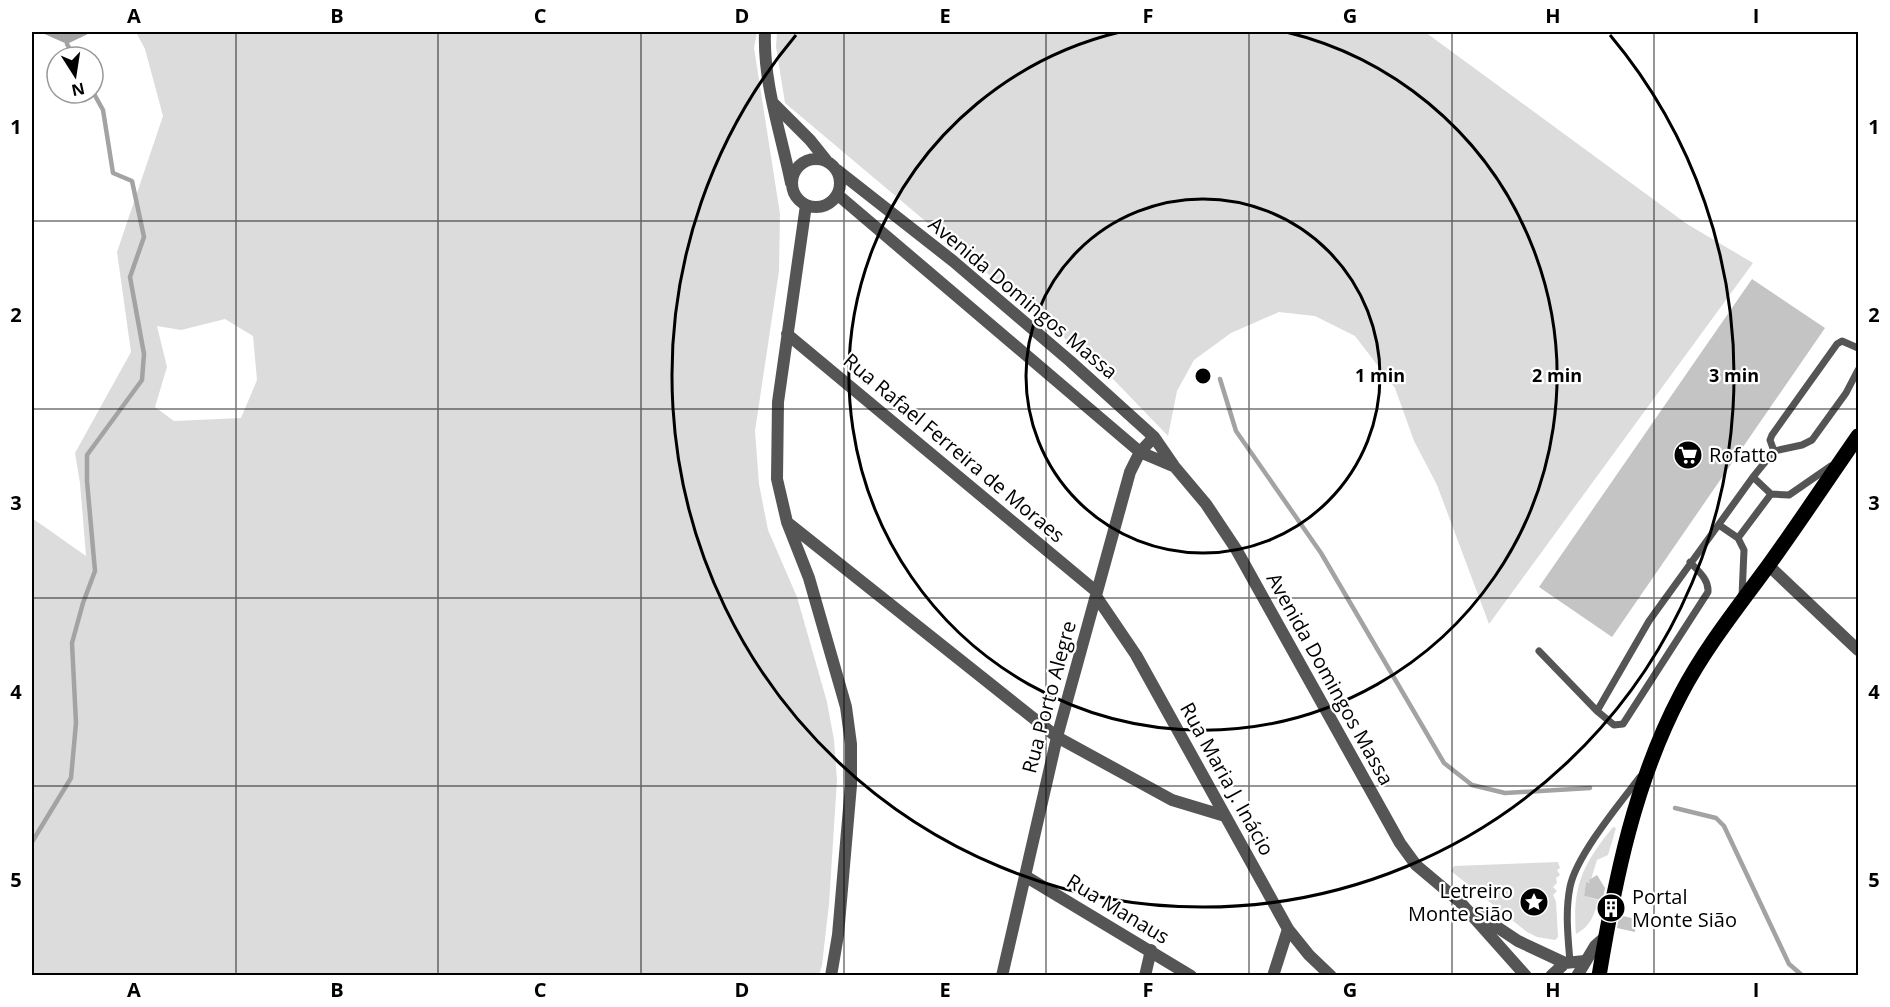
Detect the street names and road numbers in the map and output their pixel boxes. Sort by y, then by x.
street label: Avenida Domingos Massa [923,210,1124,385]
street label: Rua Rafael Ferreira de Moraes [838,347,1071,548]
street label: Avenida Domingos Massa [1261,568,1400,790]
street label: Rua Porto Alegre [1015,618,1082,776]
street label: Rua Maria J. Inácio [1174,697,1281,860]
street label: Rua Manaus [1062,867,1175,950]

